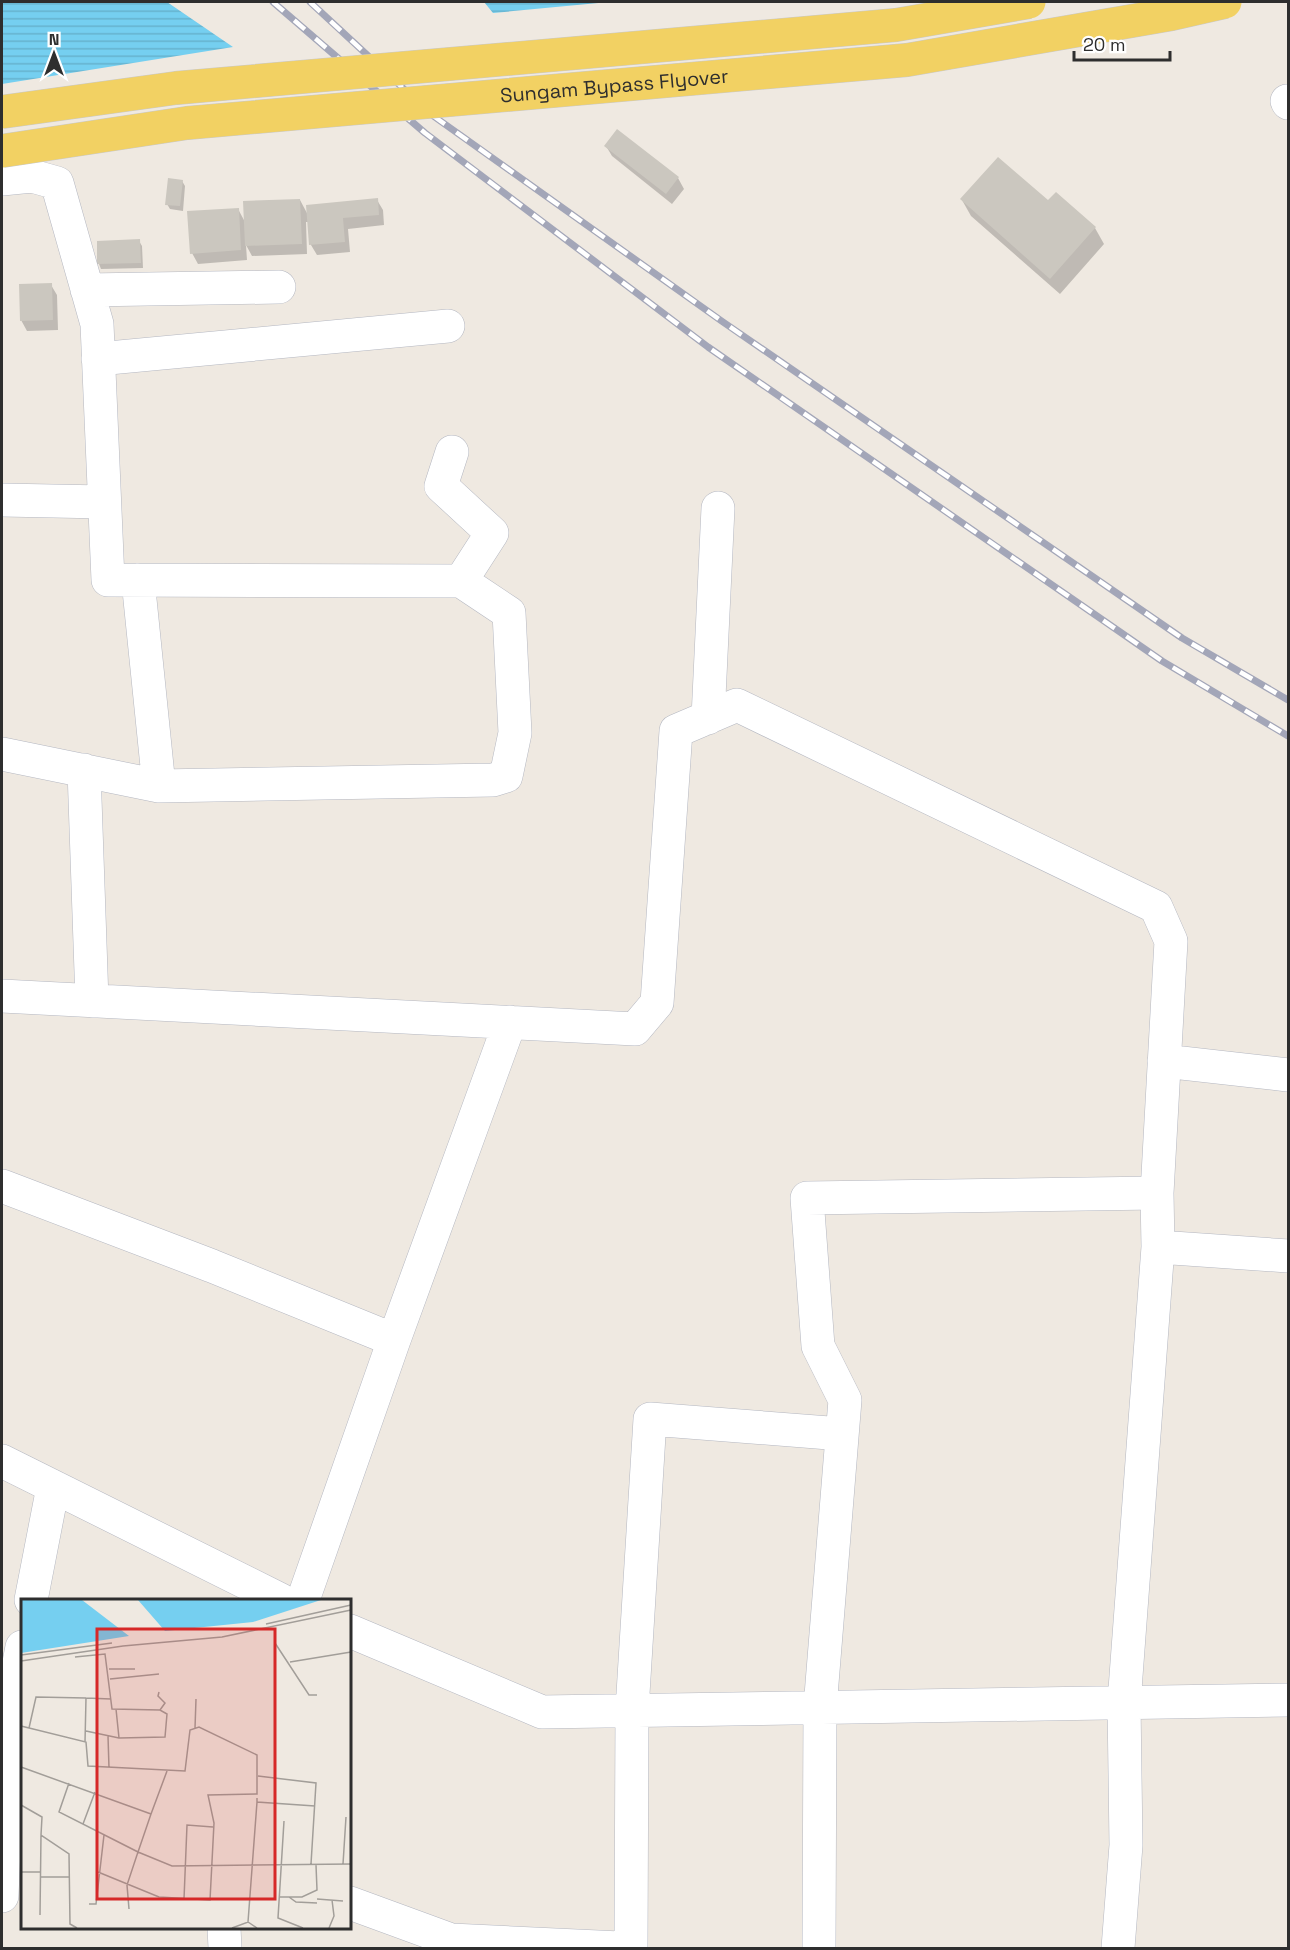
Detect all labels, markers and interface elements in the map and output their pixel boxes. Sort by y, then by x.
north arrow [24,24,84,84]
scale bar [1074,24,1170,62]
text: N [49,29,59,50]
text: 20 m [1083,33,1126,56]
street label: Sungam Bypass Flyover [499,63,730,109]
inset map [21,1599,351,1929]

